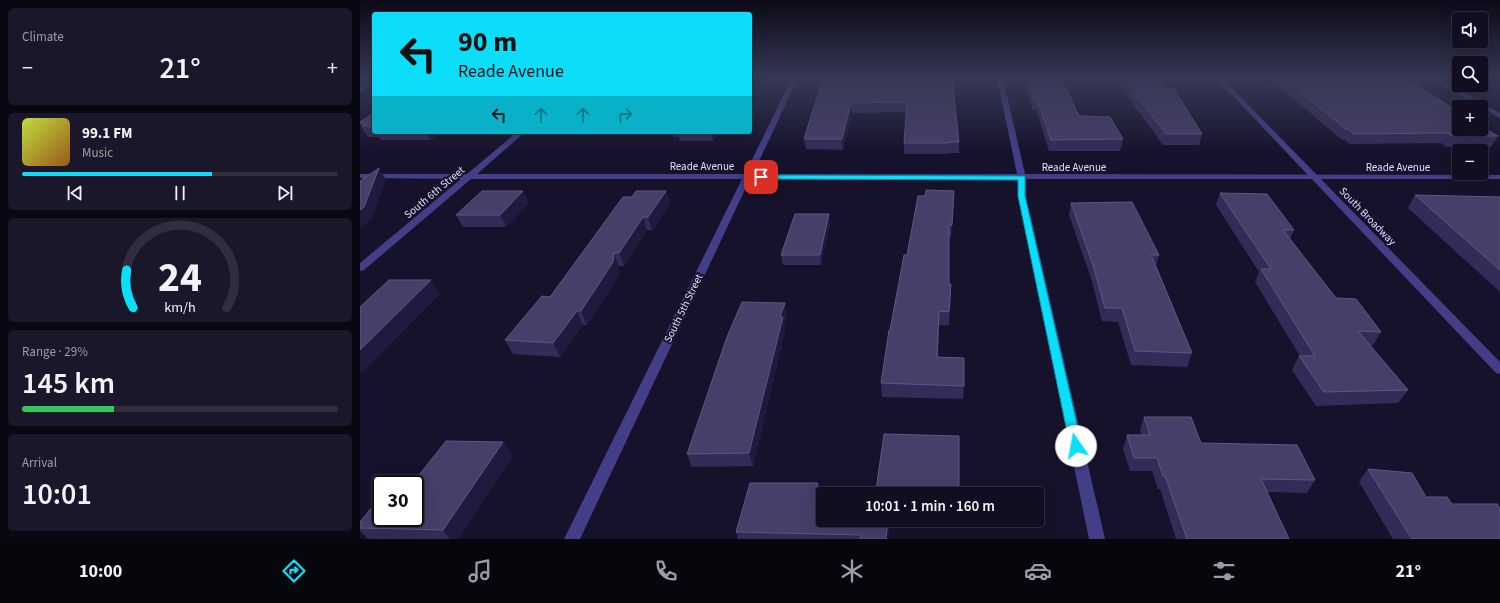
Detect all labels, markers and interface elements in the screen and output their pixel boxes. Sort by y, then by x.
map controls [1452,12,1488,180]
button: sound [1452,12,1488,48]
text: 90 m [458,22,517,62]
text: Climate [22,28,64,46]
icon: left [392,28,444,80]
text: 21° [159,47,201,90]
text: − [22,52,33,84]
text: + [327,52,338,84]
button: search [1452,56,1488,92]
text: Reade Avenue [458,59,564,84]
button: + [1452,100,1488,136]
icon: left [488,104,510,126]
icon: ahead [530,104,552,126]
icon: ahead [572,104,594,126]
icon: right [614,104,636,126]
text: 99.1 FM [82,123,133,144]
text: Music [82,144,113,162]
button: − [1452,144,1488,180]
street label: Reade Avenue [670,159,735,174]
pin [744,160,778,194]
street label: Reade Avenue [1042,160,1107,175]
street label: Reade Avenue [1366,160,1431,175]
street label: South 6th Street [401,162,468,222]
icon: arrive [750,166,772,188]
icon: previous [64,182,86,204]
icon: pause [169,182,191,204]
icon: next [274,182,296,204]
street label: South Broadway [1336,184,1399,249]
text: 24 [158,247,202,307]
street label: South 5th Street [660,271,707,345]
text: km/h [164,296,196,317]
text: Range · 29% [22,343,88,361]
text: 145 km [22,362,115,405]
position arrow [1055,425,1097,467]
text: Arrival [22,454,57,472]
text: 10:01 [22,473,92,516]
speed limit sign: 30 [372,475,424,527]
text: 10:01 · 1 min · 160 m [865,496,995,517]
icon: directions [280,557,308,585]
icon: music [466,557,494,585]
icon: phone [652,557,680,585]
icon: climate [838,557,866,585]
icon: car [1024,557,1052,585]
icon: filters [1210,557,1238,585]
text: 10:00 [79,559,122,584]
text: 21° [1395,559,1421,584]

